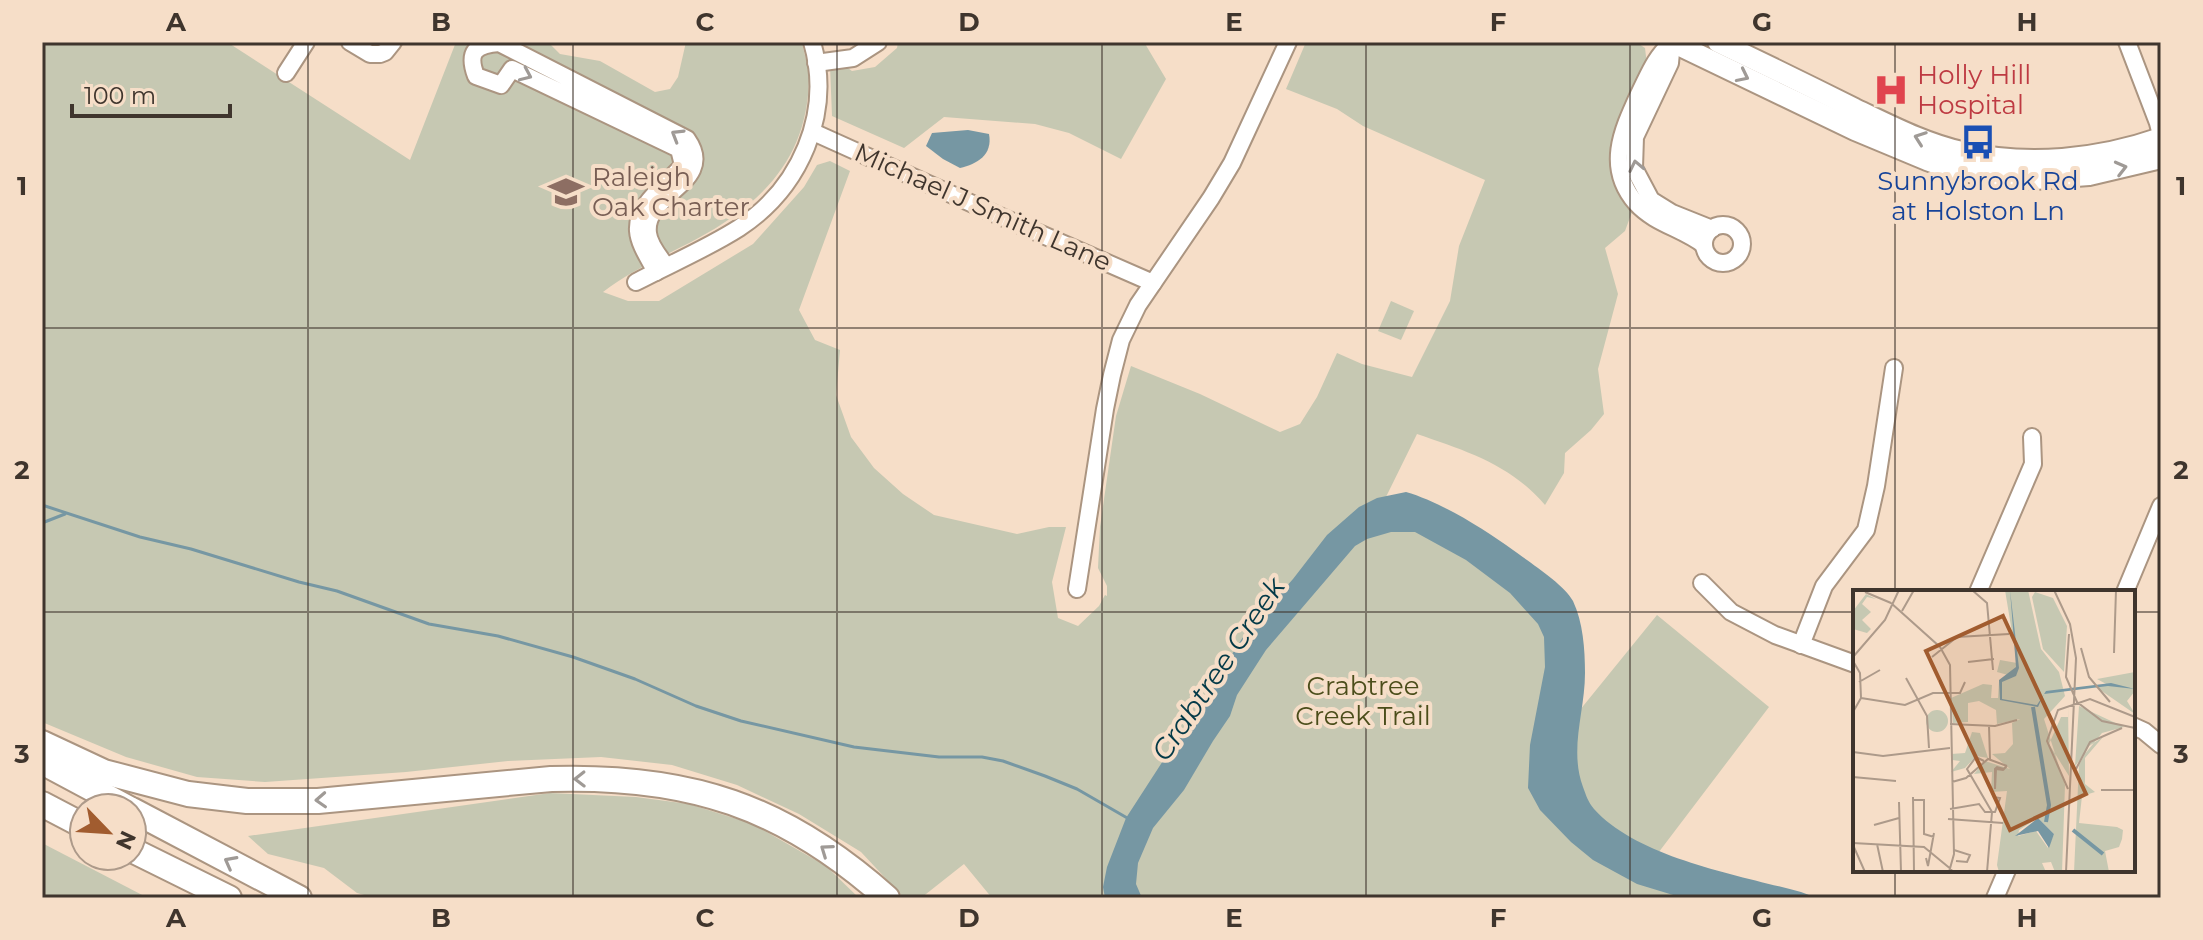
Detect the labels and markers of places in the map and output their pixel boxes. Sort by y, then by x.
place label: Holly Hill Hospital [1917,59,2031,121]
hospital icon: Holly Hill Hospital [1872,71,1910,109]
bus stop icon: Sunnybrook Rd at Holston Ln [1959,123,1997,161]
place label: Raleigh Oak Charter [592,161,750,223]
place label: Sunnybrook Rd at Holston Ln [1877,165,2079,227]
school or university icon: Raleigh Oak Charter [547,173,585,211]

